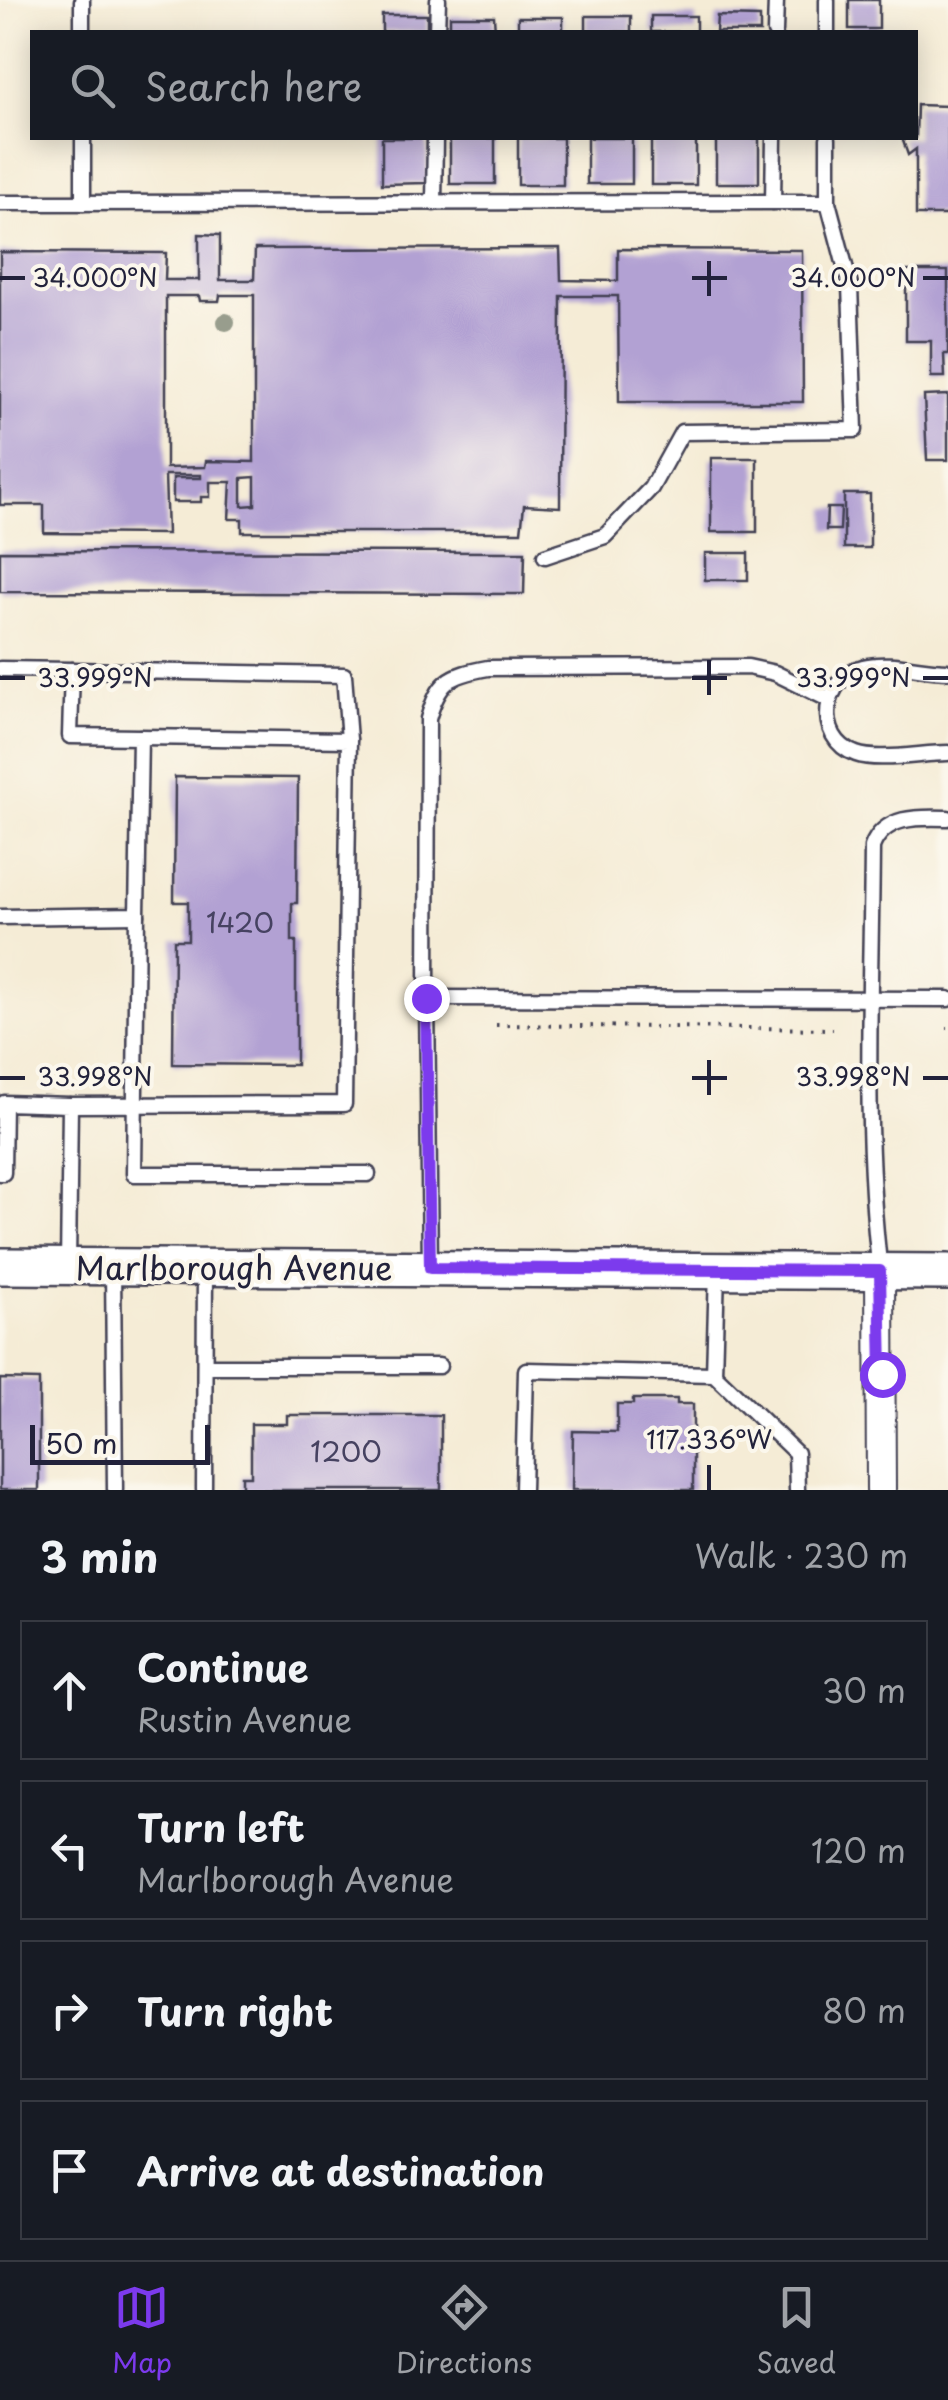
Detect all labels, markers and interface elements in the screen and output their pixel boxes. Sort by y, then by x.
search box [30,30,918,140]
text: Search here [145,57,362,114]
icon: search [65,58,120,113]
text: 34.000°N [32,258,158,296]
text: 34.000°N [790,258,916,296]
text: 33.999°N [37,658,153,696]
text: 33.999°N [795,658,911,696]
house number: 1420 [206,900,274,943]
route end [404,976,450,1022]
text: 33.998°N [38,1057,152,1095]
text: 33.998°N [796,1057,910,1095]
street label: Marlborough Avenue [76,1243,392,1291]
route start [860,1352,906,1398]
scale bar [30,1420,210,1464]
text: 117.336°W [646,1420,772,1458]
text: 50 m [45,1421,118,1464]
house number: 1200 [310,1429,382,1472]
text: 3 min [40,1524,158,1587]
text: Walk · 230 m [695,1531,908,1579]
text: Continue [137,1638,308,1695]
icon: ahead [42,1663,97,1718]
text: 30 m [822,1666,906,1714]
text: Rustin Avenue [137,1695,352,1743]
text: Turn left [137,1798,305,1855]
icon: left [42,1823,97,1878]
text: 120 m [811,1826,906,1874]
text: Marlborough Avenue [137,1855,454,1903]
text: Turn right [137,1982,333,2039]
icon: right [42,1983,97,2038]
text: 80 m [822,1986,906,2034]
text: Arrive at destination [137,2142,545,2199]
icon: arrive [42,2143,97,2198]
tab: Map [112,2280,172,2383]
tab: Directions [396,2280,532,2383]
tab: Saved [756,2280,836,2383]

